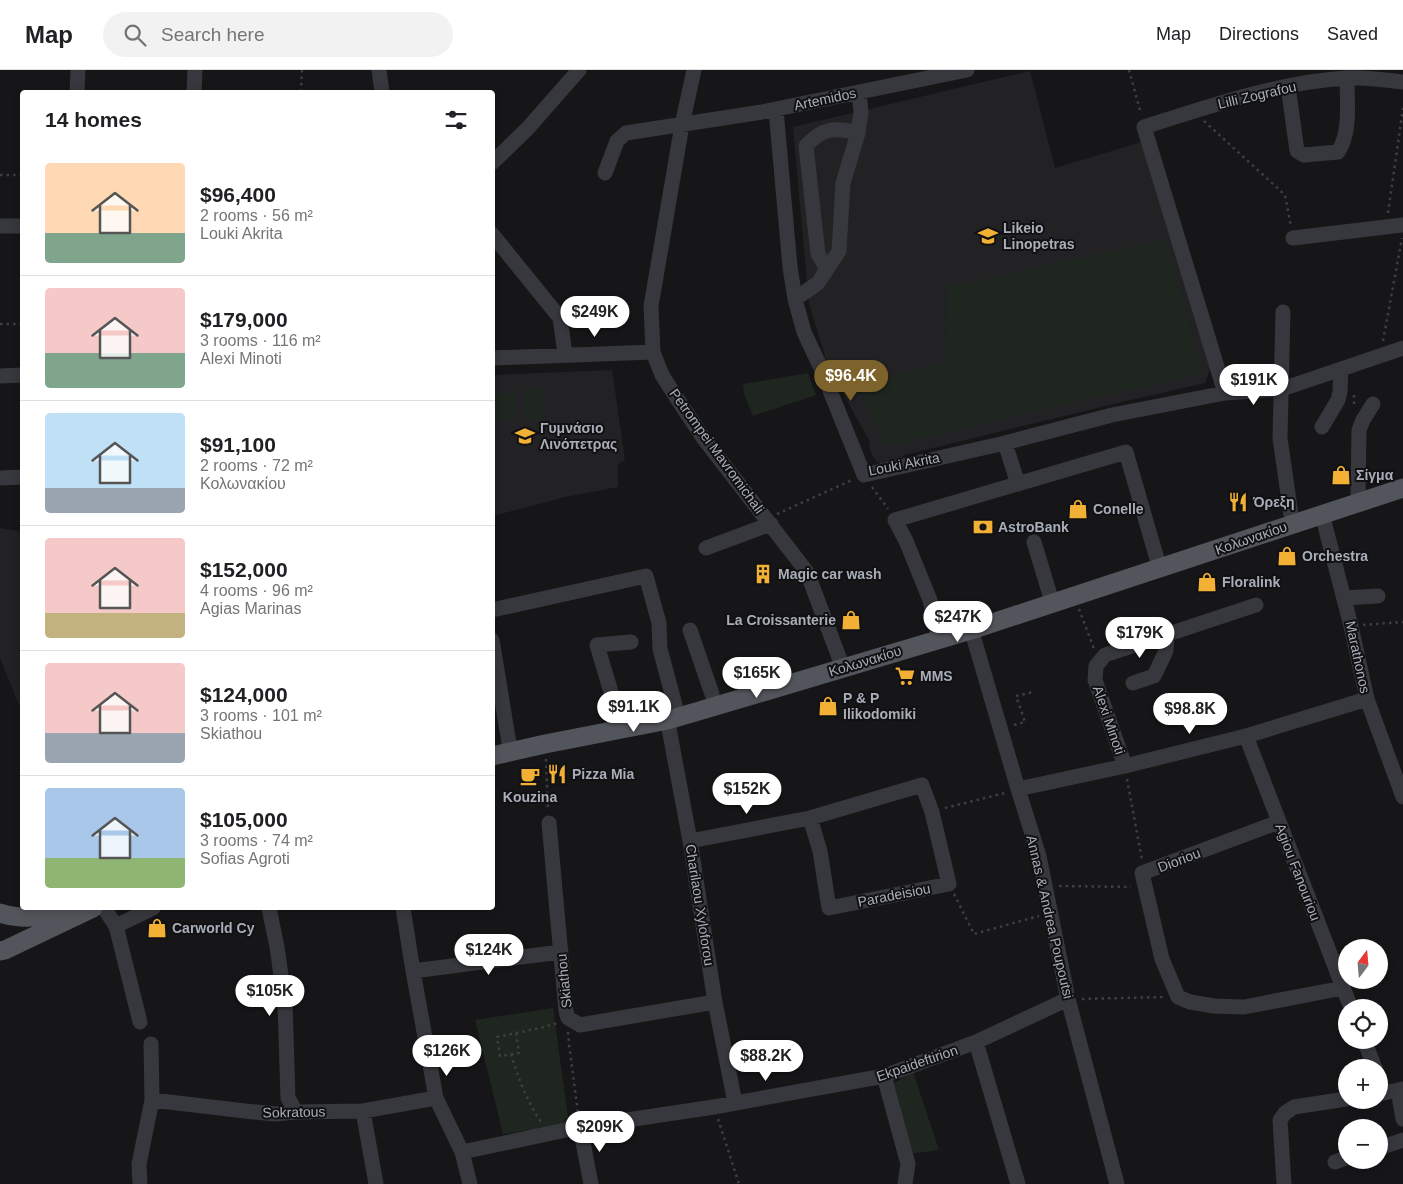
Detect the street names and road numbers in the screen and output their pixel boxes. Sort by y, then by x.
street label: Lilli Zografou [1216,78,1298,112]
street label: Artemidos [793,85,857,113]
street label: Petrompei Mavromichali [666,386,768,516]
street label: Louki Akrita [867,449,941,479]
street label: Κολωνακίου [1213,518,1289,558]
street label: Marathonos [1342,619,1374,695]
street label: Κολωνακίου [827,642,903,680]
street label: Alexi Minoti [1090,684,1128,756]
street label: Agiou Fanouriou [1272,821,1324,923]
street label: Annas & Andrea Poupoutsi [1023,834,1077,1000]
street label: Charilaou Xyloforou [682,843,718,967]
street label: Dioriou [1155,845,1203,875]
street label: Paradeisiou [856,880,932,910]
street label: Skiathou [553,953,575,1009]
street label: Ekpaideftirion [874,1042,960,1084]
street label: Sokratous [262,1103,326,1121]

